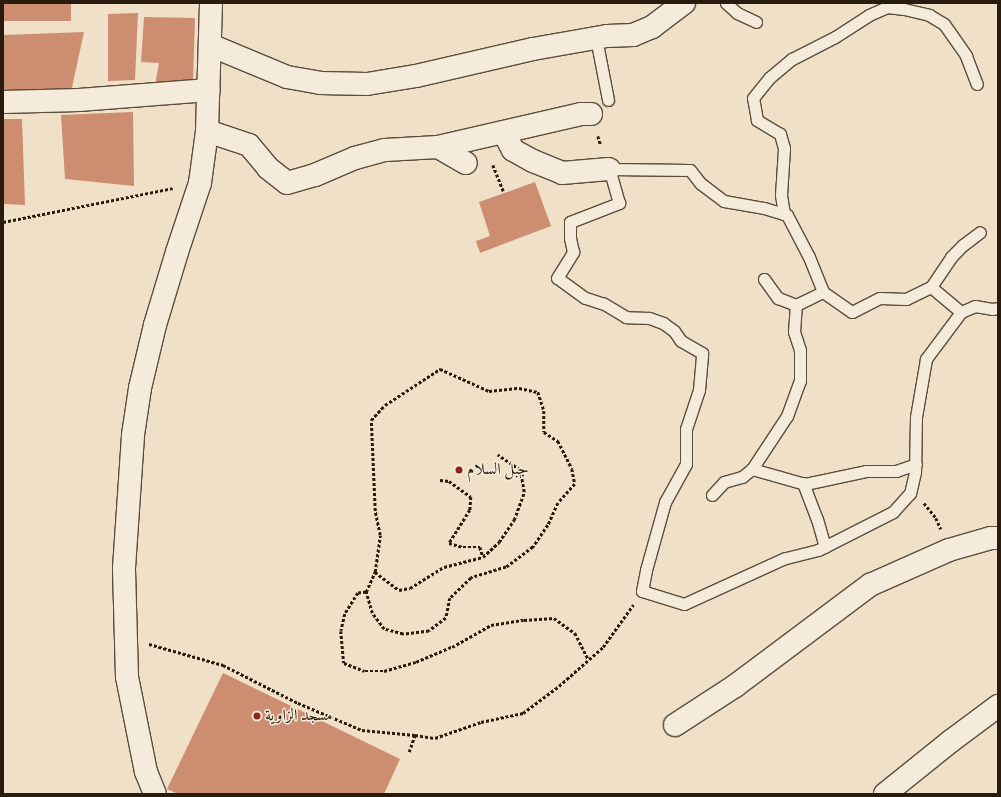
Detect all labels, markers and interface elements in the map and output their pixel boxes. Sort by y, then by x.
place label: جبل السلام [467,460,529,480]
marker: جبل السلام [454,465,464,475]
place label: مسجد الزاوية [265,706,332,726]
marker: مسجد الزاوية [252,711,262,721]

